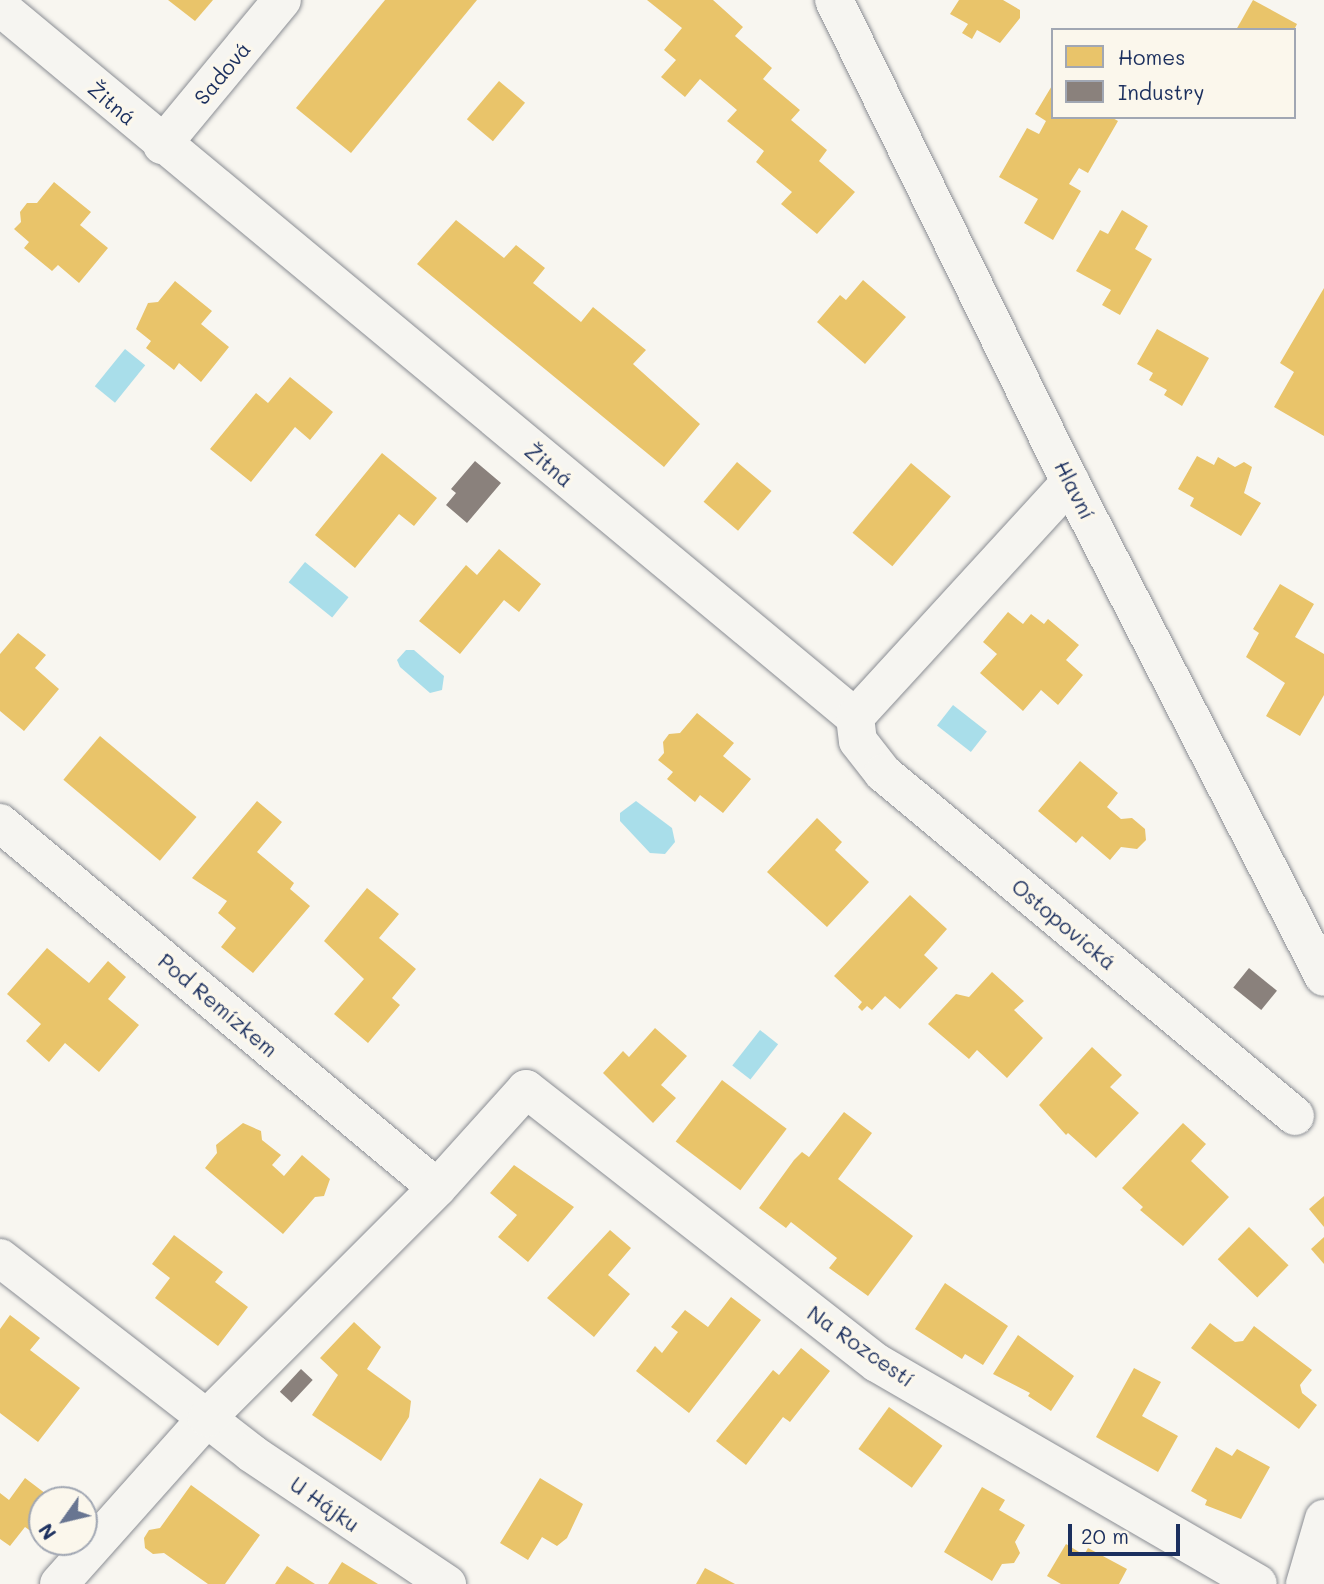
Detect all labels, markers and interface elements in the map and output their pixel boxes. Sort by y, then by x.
legend [1051,28,1296,119]
street label: Sadová [189,37,255,109]
text: Homes [1118,43,1185,70]
street label: Žitná [83,76,141,130]
text: Industry [1118,78,1205,105]
street label: Žitná [520,438,578,492]
street label: Hlavní [1050,456,1100,524]
street label: Ostopovická [1007,873,1121,975]
street label: Pod Remízkem [153,948,283,1062]
street label: Na Rozcestí [803,1300,919,1392]
street label: U Hájku [286,1471,364,1537]
north arrow [28,1486,98,1556]
scale bar [1072,1510,1184,1554]
text: N [32,1519,61,1545]
text: 20 m [1081,1522,1129,1549]

